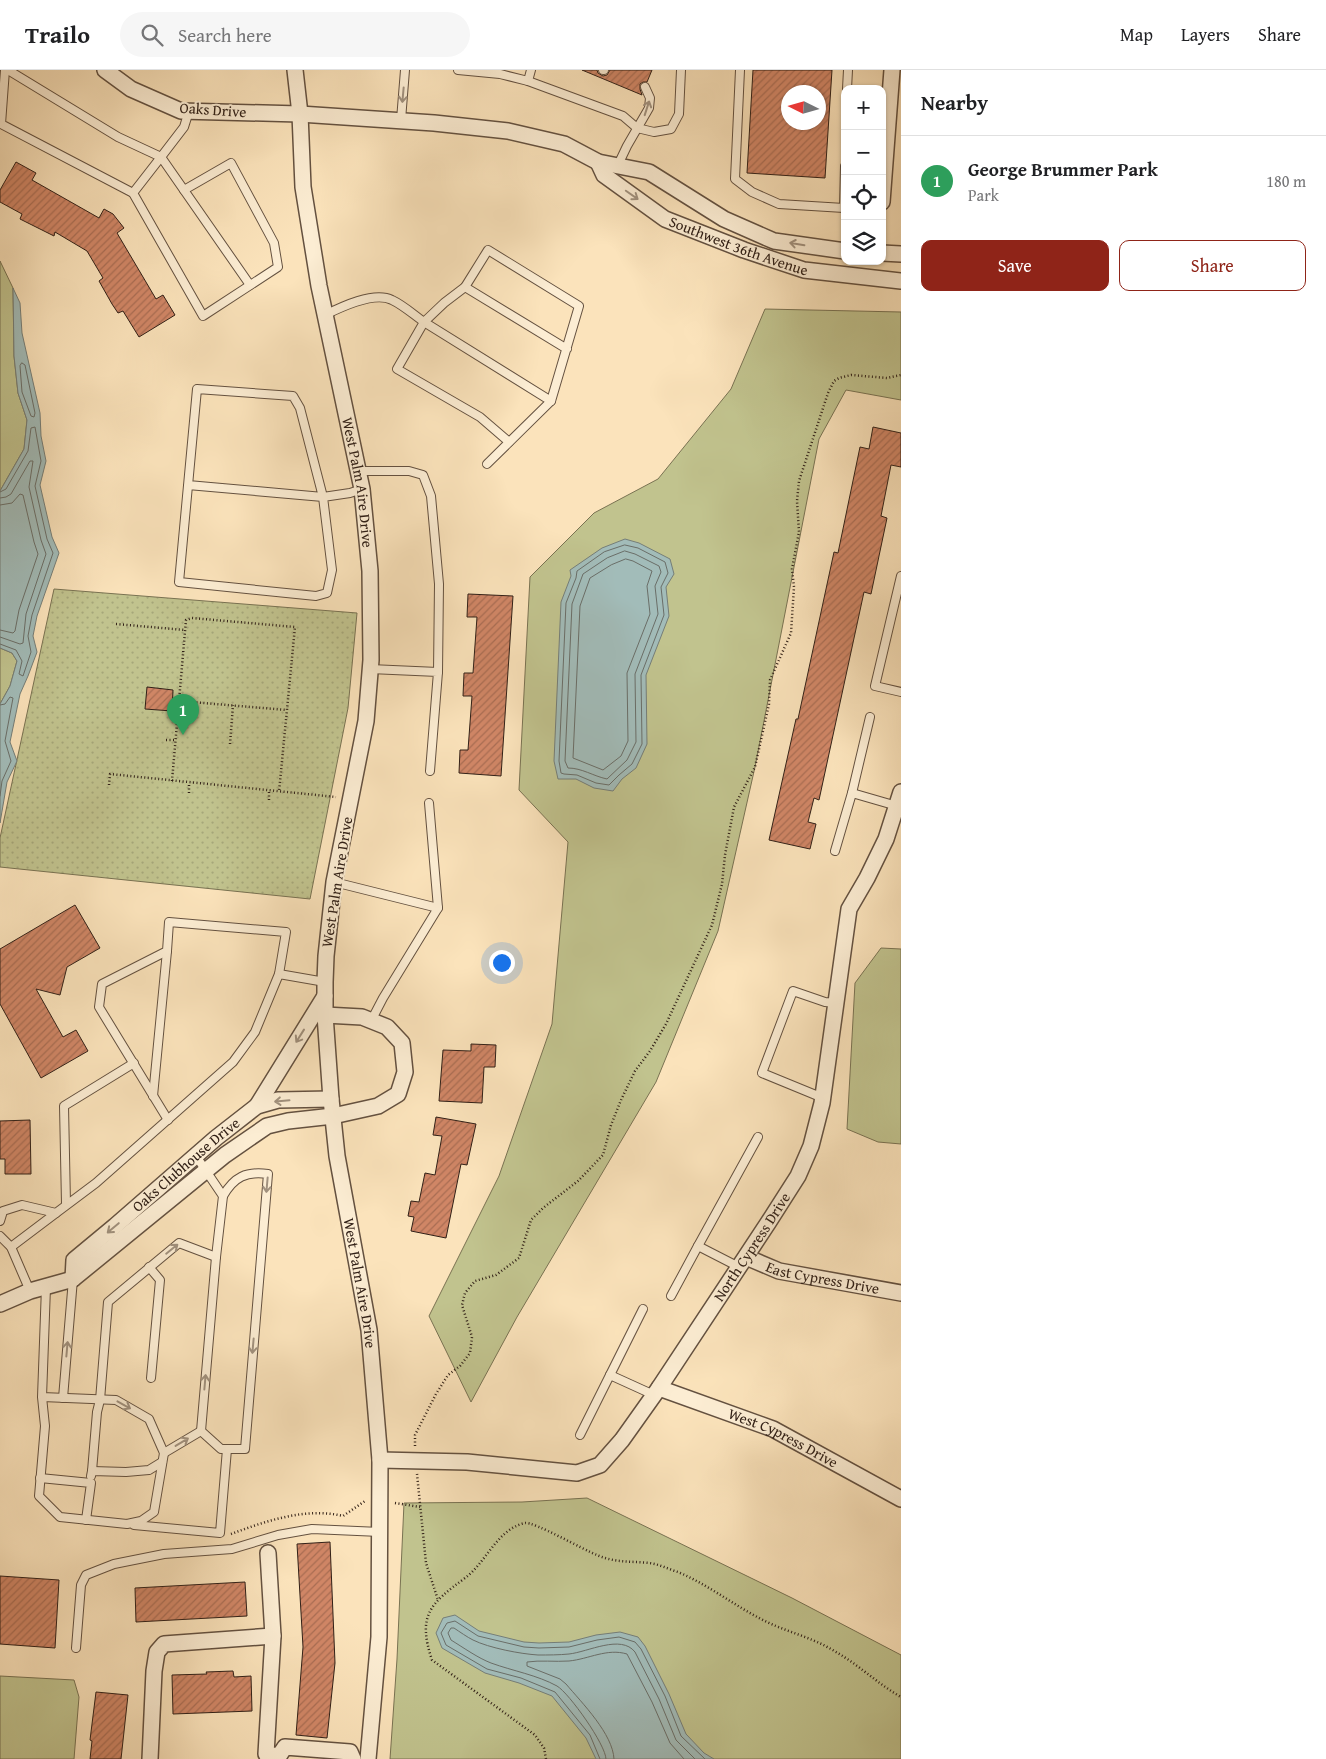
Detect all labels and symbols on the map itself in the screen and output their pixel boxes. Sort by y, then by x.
north arrow [781,85,826,130]
one-way arrow [398,87,407,103]
street label: Oaks Drive [179,97,247,122]
one-way arrow [643,101,652,116]
one-way arrow [625,190,639,200]
street label: Southwest 36th Avenue [666,211,809,280]
one-way arrow [789,239,805,249]
street label: West Palm Aire Drive [337,415,379,549]
pin: 1 [167,694,199,735]
street label: West Palm Aire Drive [316,815,357,949]
your location [489,950,515,976]
one-way arrow [295,1028,305,1042]
one-way arrow [274,1096,290,1106]
street label: Oaks Clubhouse Drive [127,1112,244,1217]
one-way arrow [262,1176,272,1192]
street label: North Cypress Drive [708,1188,795,1305]
street label: West Palm Aire Drive [339,1216,382,1349]
one-way arrow [106,1223,119,1234]
one-way arrow [165,1243,178,1254]
street label: East Cypress Drive [763,1256,881,1299]
one-way arrow [249,1338,258,1354]
one-way arrow [62,1341,72,1357]
one-way arrow [200,1374,210,1390]
one-way arrow [117,1400,132,1410]
street label: West Cypress Drive [725,1403,842,1473]
one-way arrow [175,1436,189,1446]

